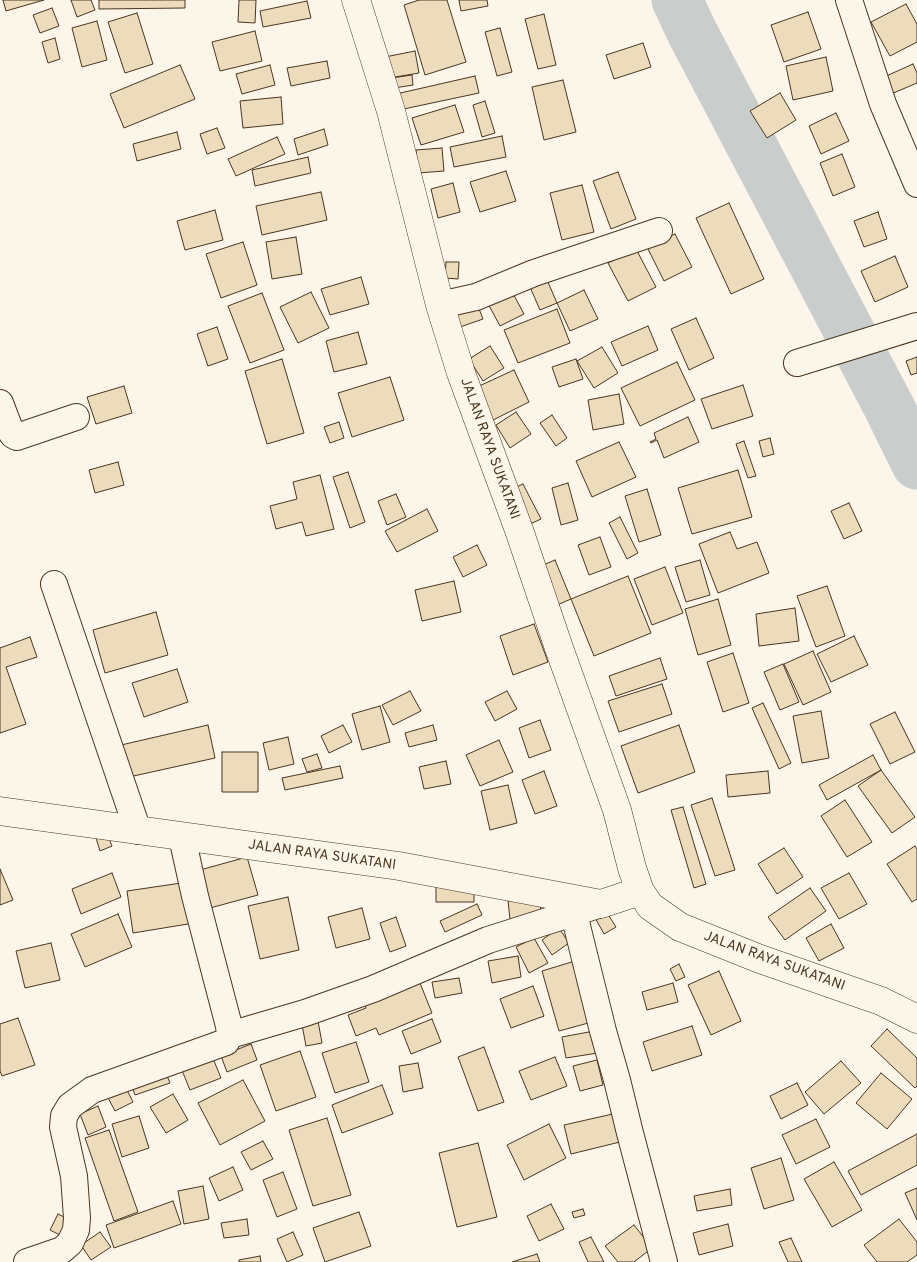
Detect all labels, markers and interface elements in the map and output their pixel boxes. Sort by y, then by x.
street label: JALAN RAYA SUKATANI [456,376,522,522]
street label: JALAN RAYA SUKATANI [247,837,397,875]
street label: JALAN RAYA SUKATANI [701,929,847,995]

